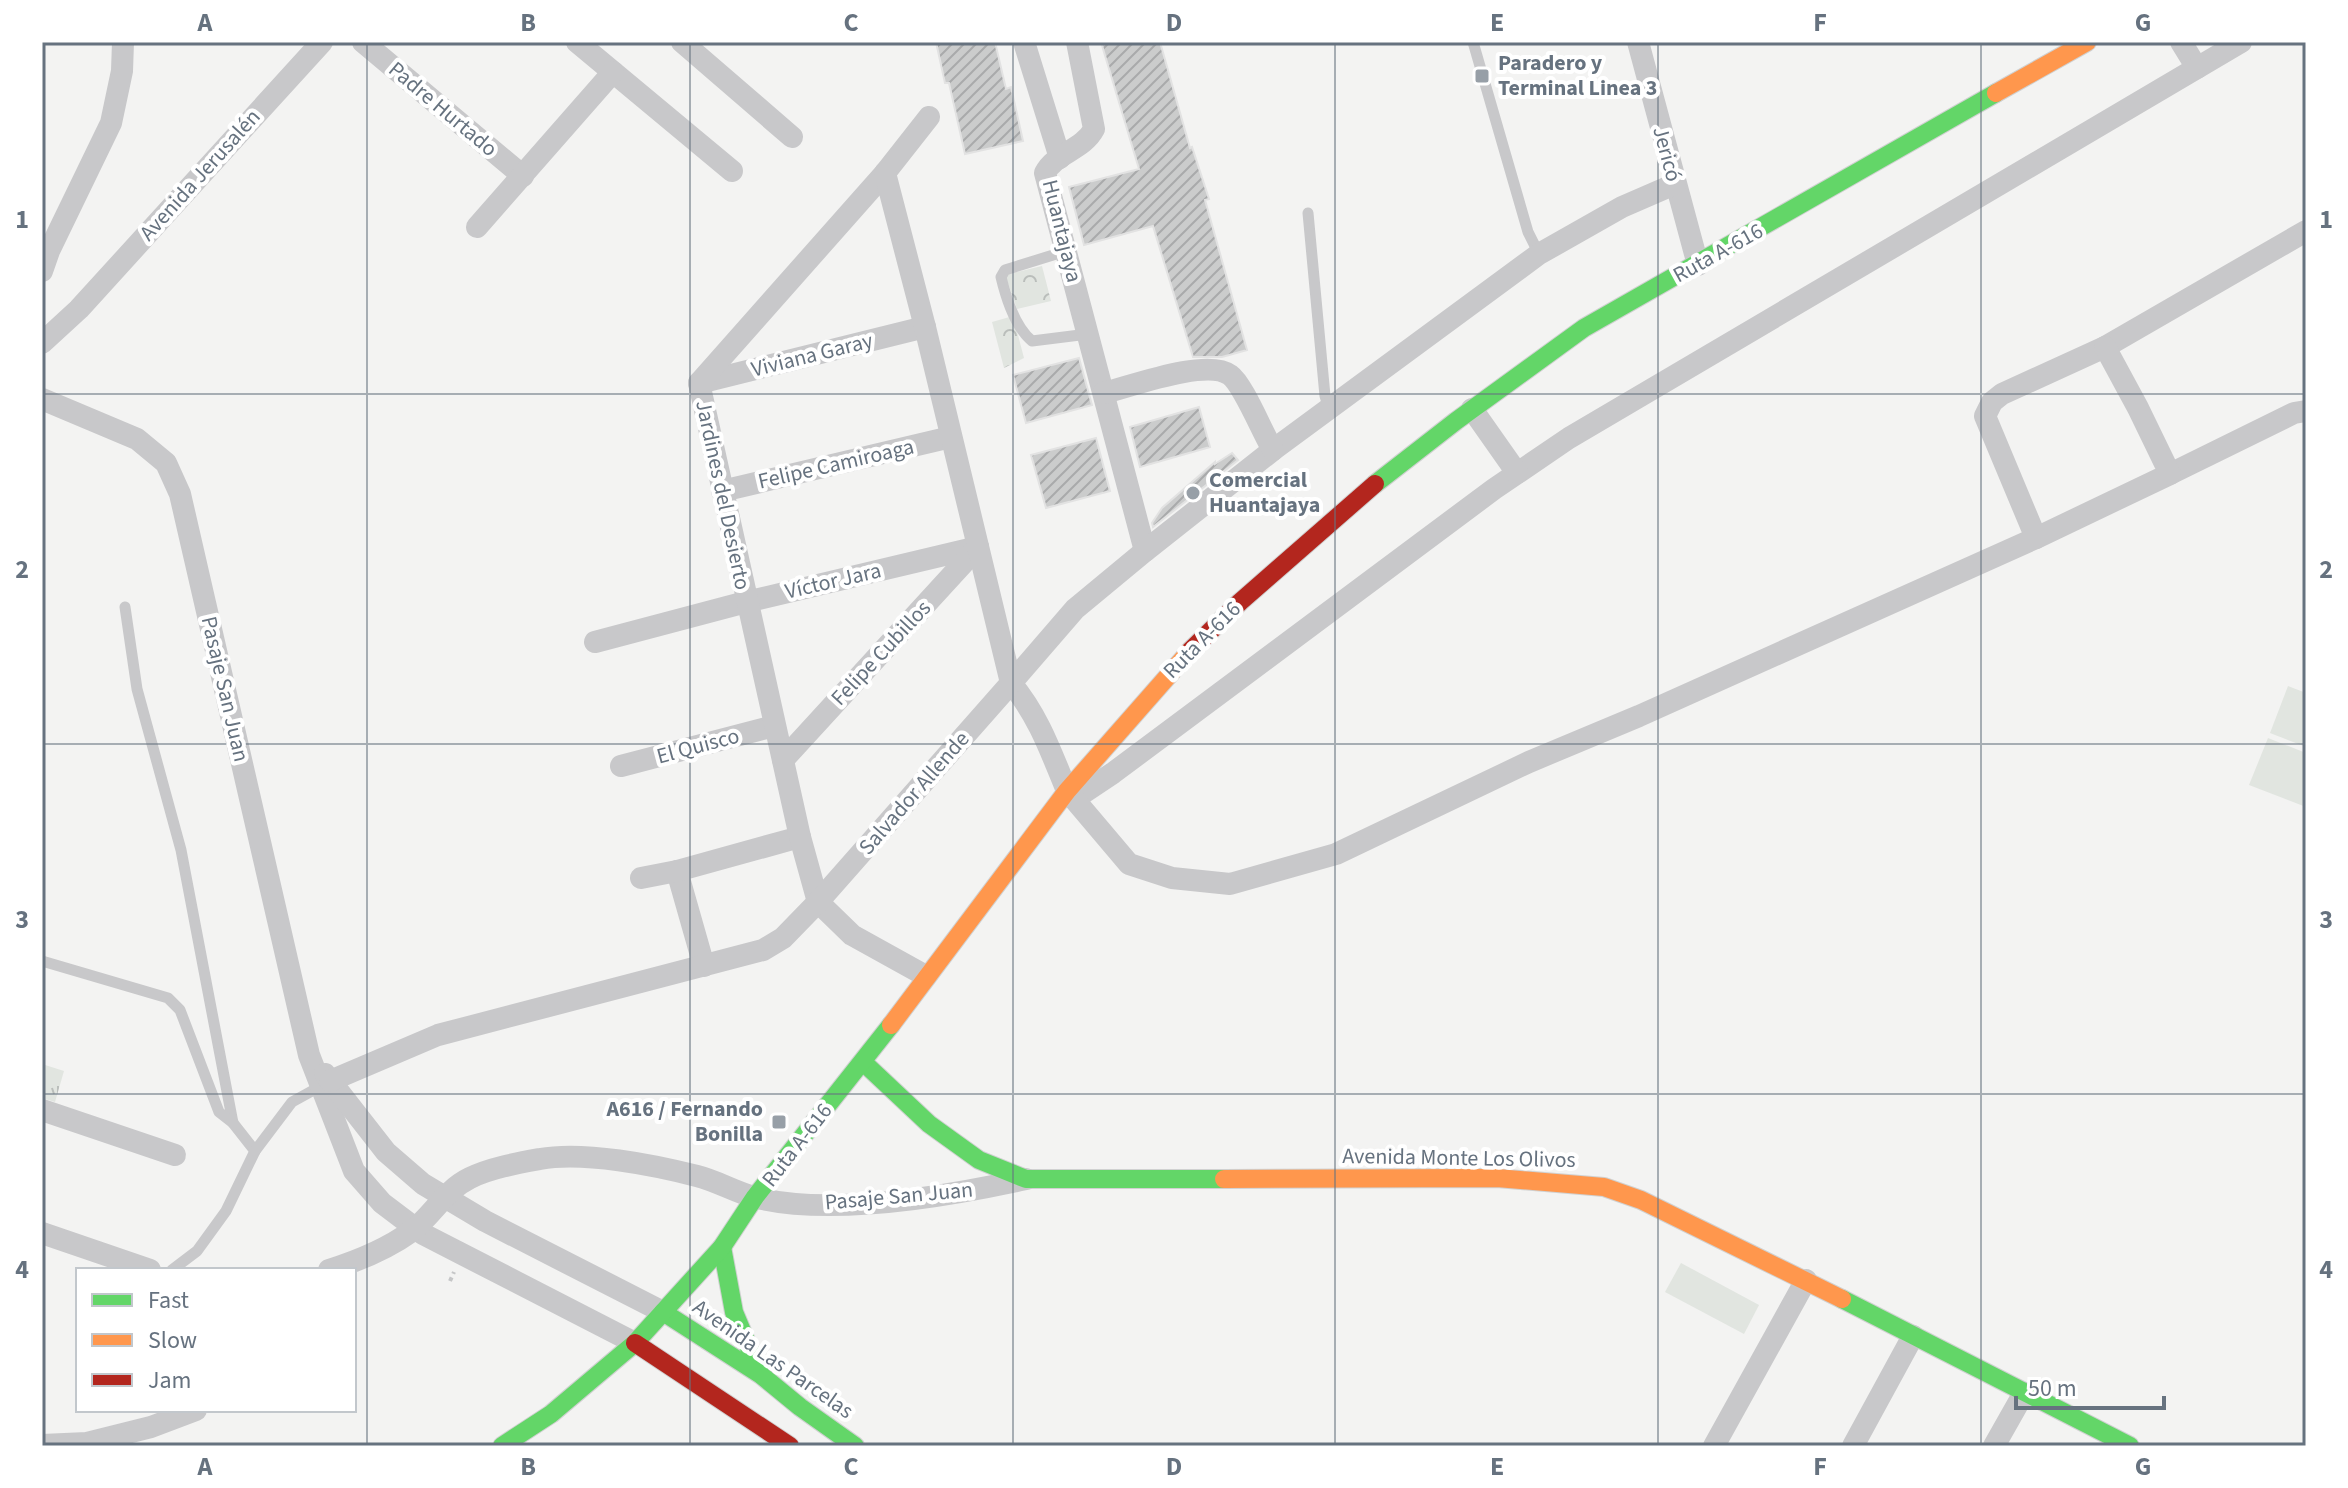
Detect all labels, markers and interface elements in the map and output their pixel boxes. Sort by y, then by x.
text: A [197,4,214,41]
text: B [520,4,536,41]
text: C [843,4,859,41]
text: D [1166,4,1182,41]
text: E [1490,4,1504,41]
text: F [1813,4,1827,41]
text: G [2135,4,2151,41]
place label: Paradero y Terminal Linea 3 [1498,47,1657,104]
street label: Padre Hurtado [382,54,504,164]
marker: Paradero y Terminal Linea 3 [1473,67,1491,85]
street label: Avenida Jerusalén [132,102,268,248]
street label: Jericó [1644,123,1690,185]
street label: Huantajaya [1034,176,1090,286]
text: 1 [15,201,29,238]
text: 1 [2319,201,2333,238]
street label: Ruta A-616 [1667,215,1769,291]
street label: Viviana Garay [748,324,877,386]
street label: Jardines del Desierto [687,397,759,593]
street label: Felipe Camiroaga [755,430,917,498]
place label: Comercial Huantajaya [1209,464,1320,521]
marker: Comercial Huantajaya [1184,484,1202,502]
text: 2 [15,551,29,588]
text: 2 [2319,551,2333,588]
street label: Víctor Jara [782,554,884,608]
street label: Felipe Cubillos [824,593,938,713]
street label: Ruta A-616 [1156,594,1248,686]
street label: Pasaje San Juan [193,613,257,765]
street label: El Quisco [653,720,743,772]
street label: Salvador Allende [851,724,977,862]
text: 3 [15,901,29,938]
text: 3 [2319,901,2333,938]
place label: A616 / Fernando Bonilla [605,1093,763,1150]
street label: Ruta A-616 [754,1096,840,1194]
marker: A616 / Fernando Bonilla [770,1113,788,1131]
street label: Avenida Monte Los Olivos [1342,1140,1576,1176]
street label: Pasaje San Juan [824,1174,974,1218]
text: 4 [15,1251,29,1288]
text: 4 [2319,1251,2333,1288]
legend [76,1268,356,1412]
text: Fast [148,1283,189,1318]
street label: Avenida Las Parcelas [686,1291,860,1427]
text: Slow [148,1323,197,1358]
scale bar [2016,1360,2164,1410]
text: Jam [148,1363,192,1398]
text: 50 m [2028,1371,2077,1406]
text: A [197,1448,214,1485]
text: B [520,1448,536,1485]
text: C [843,1448,859,1485]
text: D [1166,1448,1182,1485]
text: E [1490,1448,1504,1485]
text: F [1813,1448,1827,1485]
text: G [2135,1448,2151,1485]

